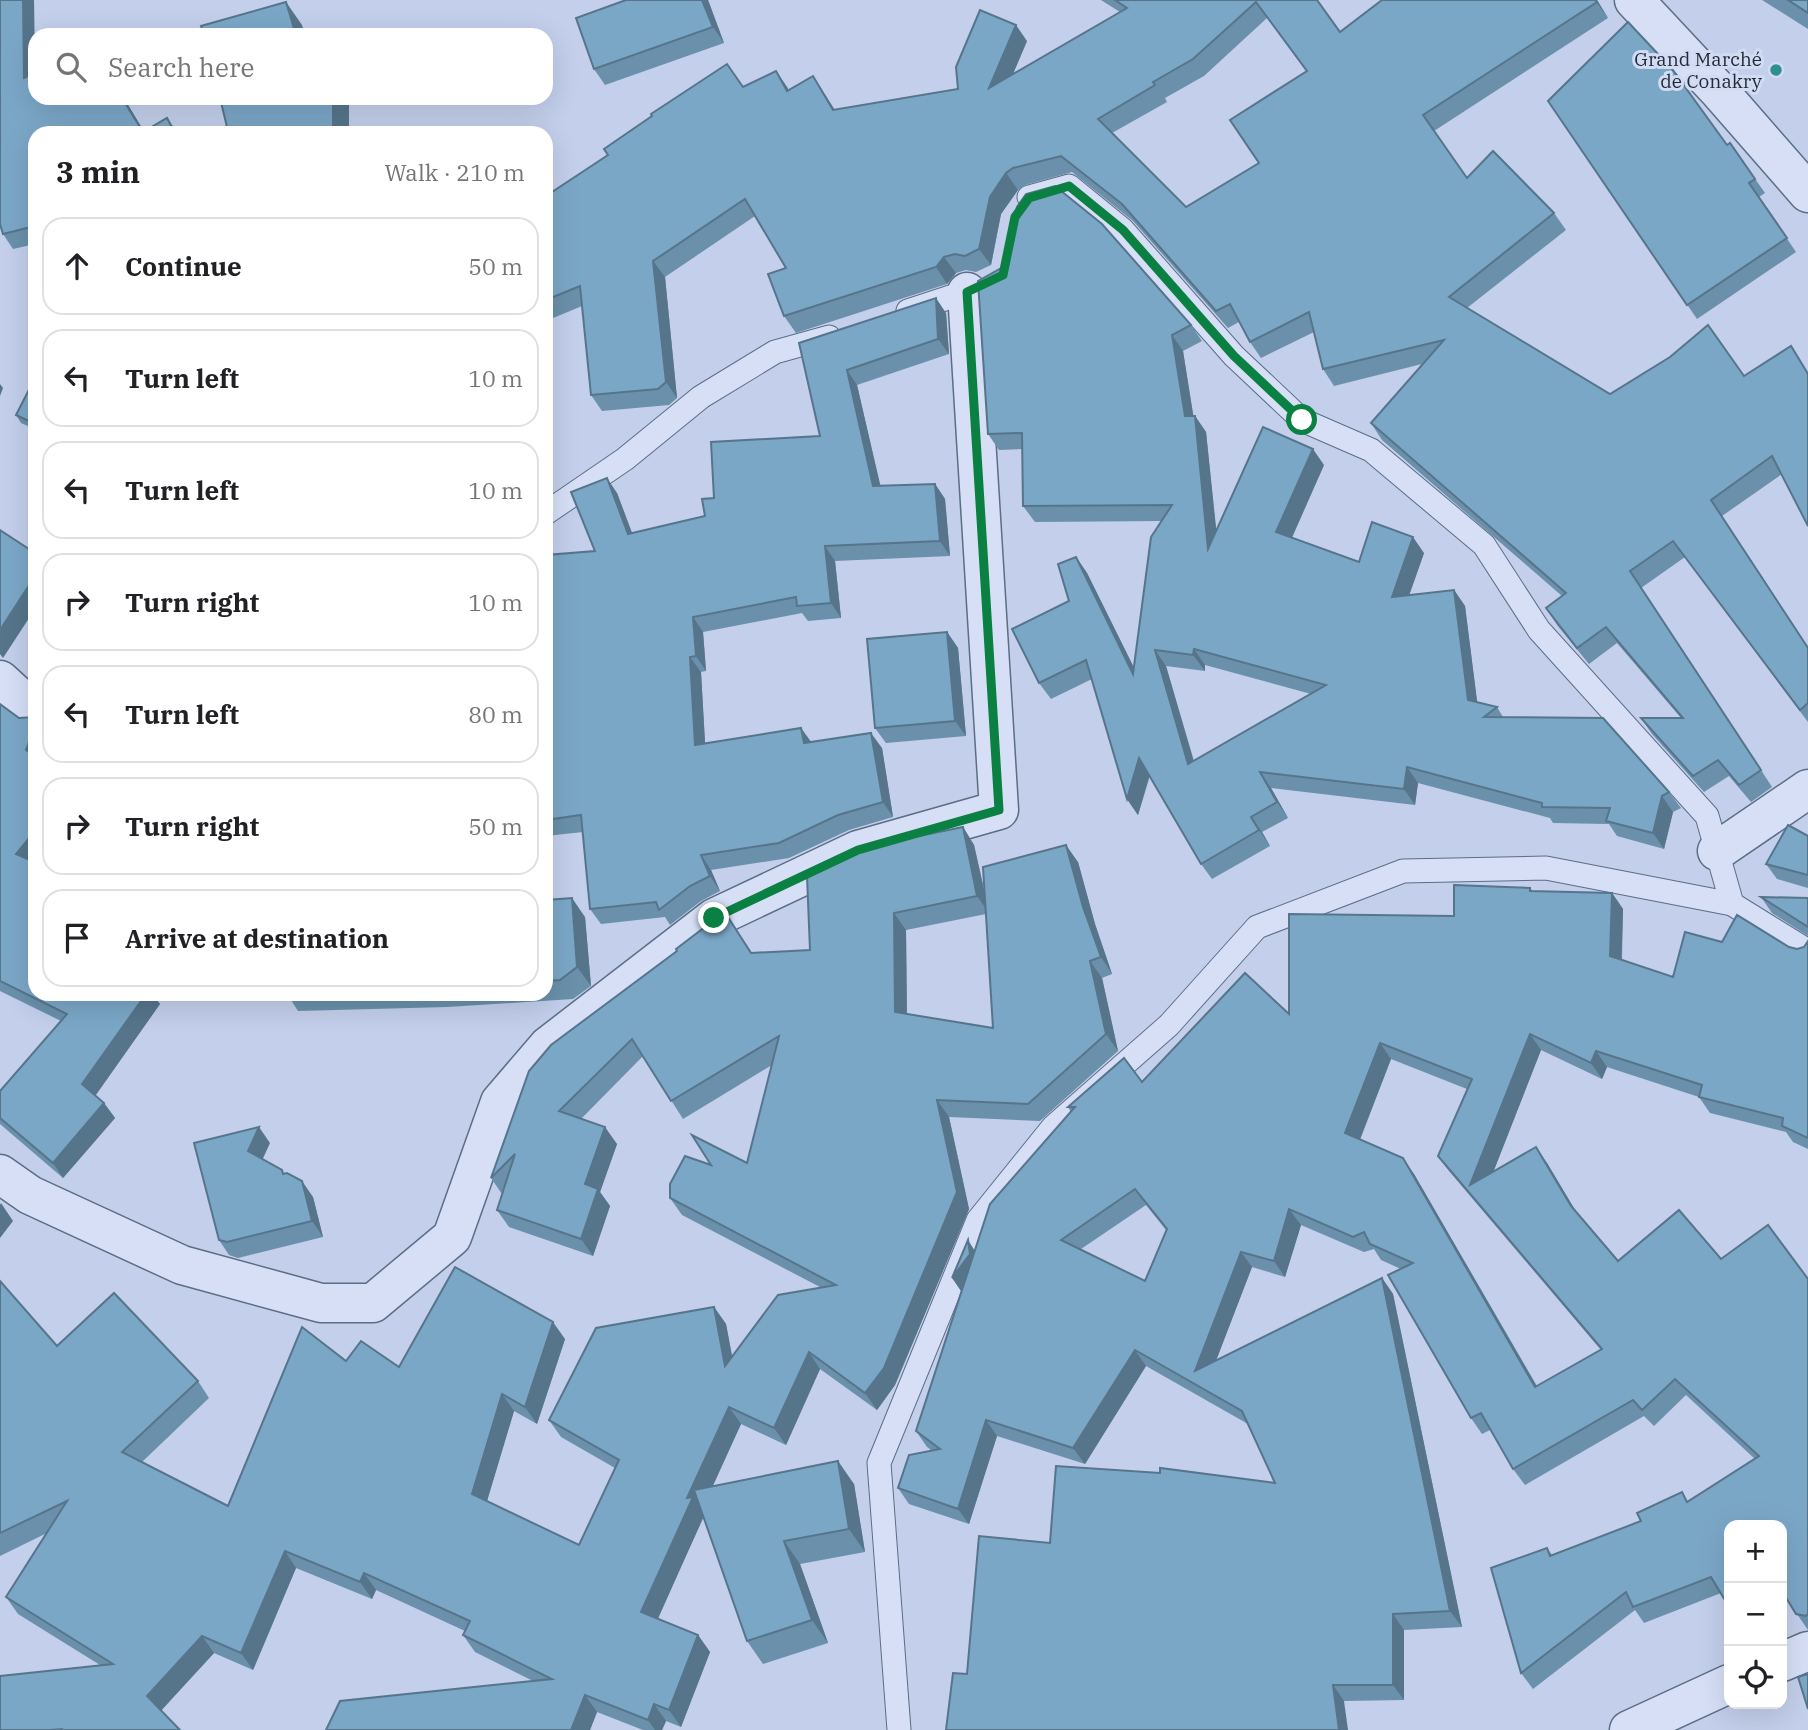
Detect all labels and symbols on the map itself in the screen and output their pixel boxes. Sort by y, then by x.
place label: Grand Marché de Conakry [1634,47,1763,93]
marker: Grand Marché de Conakry [1768,62,1784,78]
route start [1286,404,1317,435]
route end [698,902,729,933]

